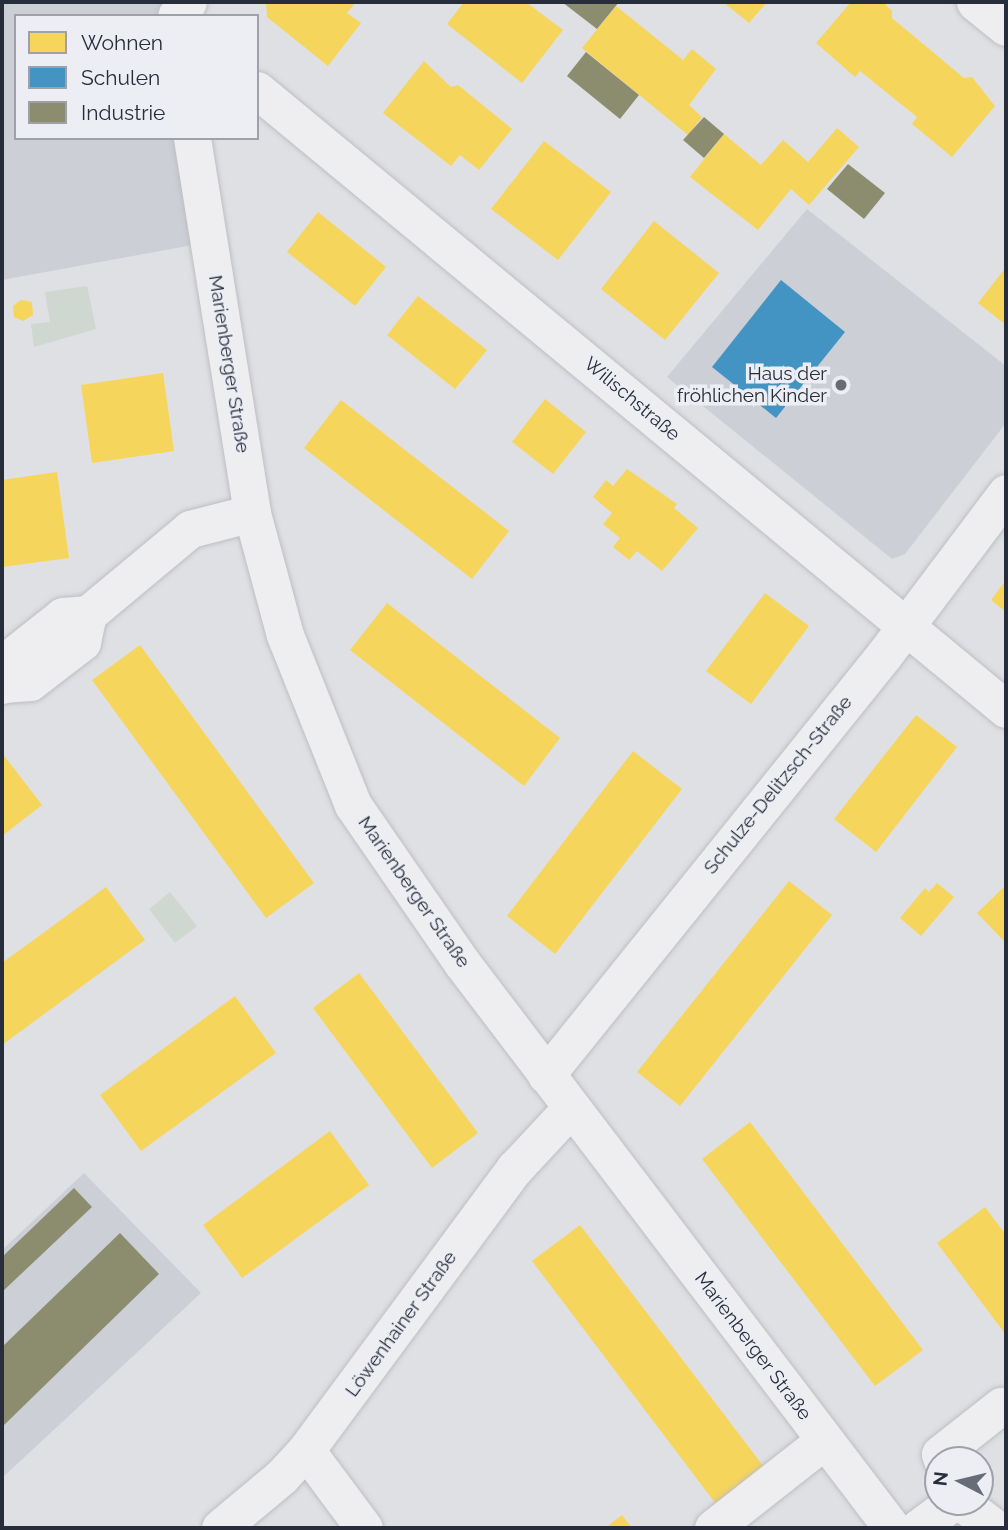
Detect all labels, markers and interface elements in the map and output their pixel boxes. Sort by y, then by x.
legend [14,14,259,140]
text: Wohnen [81,30,163,55]
text: Schulen [81,65,160,90]
text: Industrie [81,100,165,125]
street label: Marienberger Straße [204,273,254,455]
street label: Wilischstraße [579,352,685,446]
place label: Haus der fröhlichen Kinder [677,363,827,407]
marker: Haus der fröhlichen Kinder [833,377,849,393]
street label: Schulze-Delitzsch-Straße [699,691,857,879]
street label: Marienberger Straße [353,812,475,972]
street label: Löwenhainer Straße [340,1247,462,1401]
street label: Marienberger Straße [690,1267,816,1425]
north arrow [924,1446,994,1516]
text: N [928,1470,952,1487]

